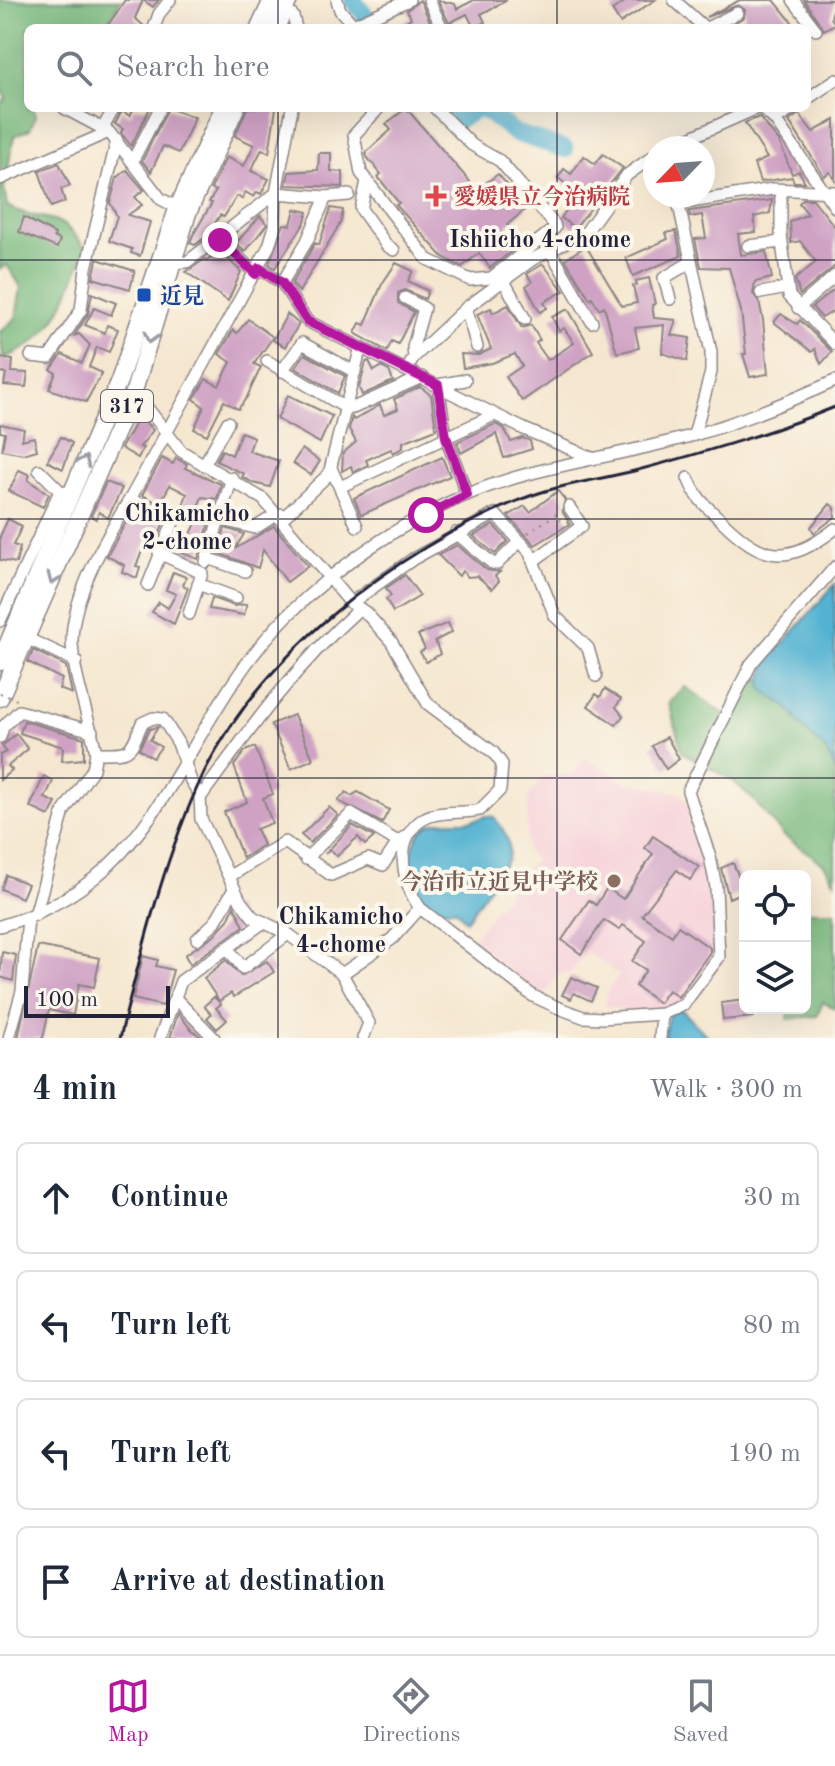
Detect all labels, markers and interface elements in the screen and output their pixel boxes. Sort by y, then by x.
search box [24,24,811,112]
icon: search [52,46,96,90]
text: Search here [116,53,270,83]
north arrow [643,136,715,208]
place label: 愛媛県立今治病院 [454,184,630,209]
marker: 愛媛県立今治病院 [425,185,447,207]
route end [202,222,238,258]
district label: Ishiicho 4-chome [449,229,631,253]
place label: 近見 [160,284,204,308]
marker: 近見 [135,286,153,304]
one-way arrow [143,330,159,344]
road number: 317 [101,390,153,422]
one-way arrow [75,455,91,469]
route start [408,497,444,533]
district label: Chikamicho 2-chome [124,503,250,555]
one-way arrow [46,570,62,585]
place label: 今治市立近見中学校 [400,869,598,894]
map controls [739,870,811,1014]
button: locate [739,870,811,942]
marker: 今治市立近見中学校 [605,872,623,890]
district label: Chikamicho 4-chome [278,906,404,958]
button: layers [739,942,811,1014]
scale bar [24,982,170,1018]
text: 100 m [36,989,98,1011]
text: 4 min [32,1073,117,1107]
text: Walk · 300 m [649,1077,803,1103]
icon: ahead [34,1176,78,1220]
text: Continue [110,1183,229,1213]
text: 30 m [743,1185,801,1211]
icon: left [34,1304,78,1348]
text: Turn left [110,1311,231,1341]
text: 80 m [743,1313,801,1339]
icon: left [34,1432,78,1476]
text: Turn left [110,1439,231,1469]
text: 190 m [728,1441,801,1467]
icon: arrive [34,1560,78,1604]
text: Arrive at destination [110,1567,385,1597]
tab: Map [106,1674,150,1749]
tab: Directions [363,1674,460,1749]
tab: Saved [673,1674,729,1749]

